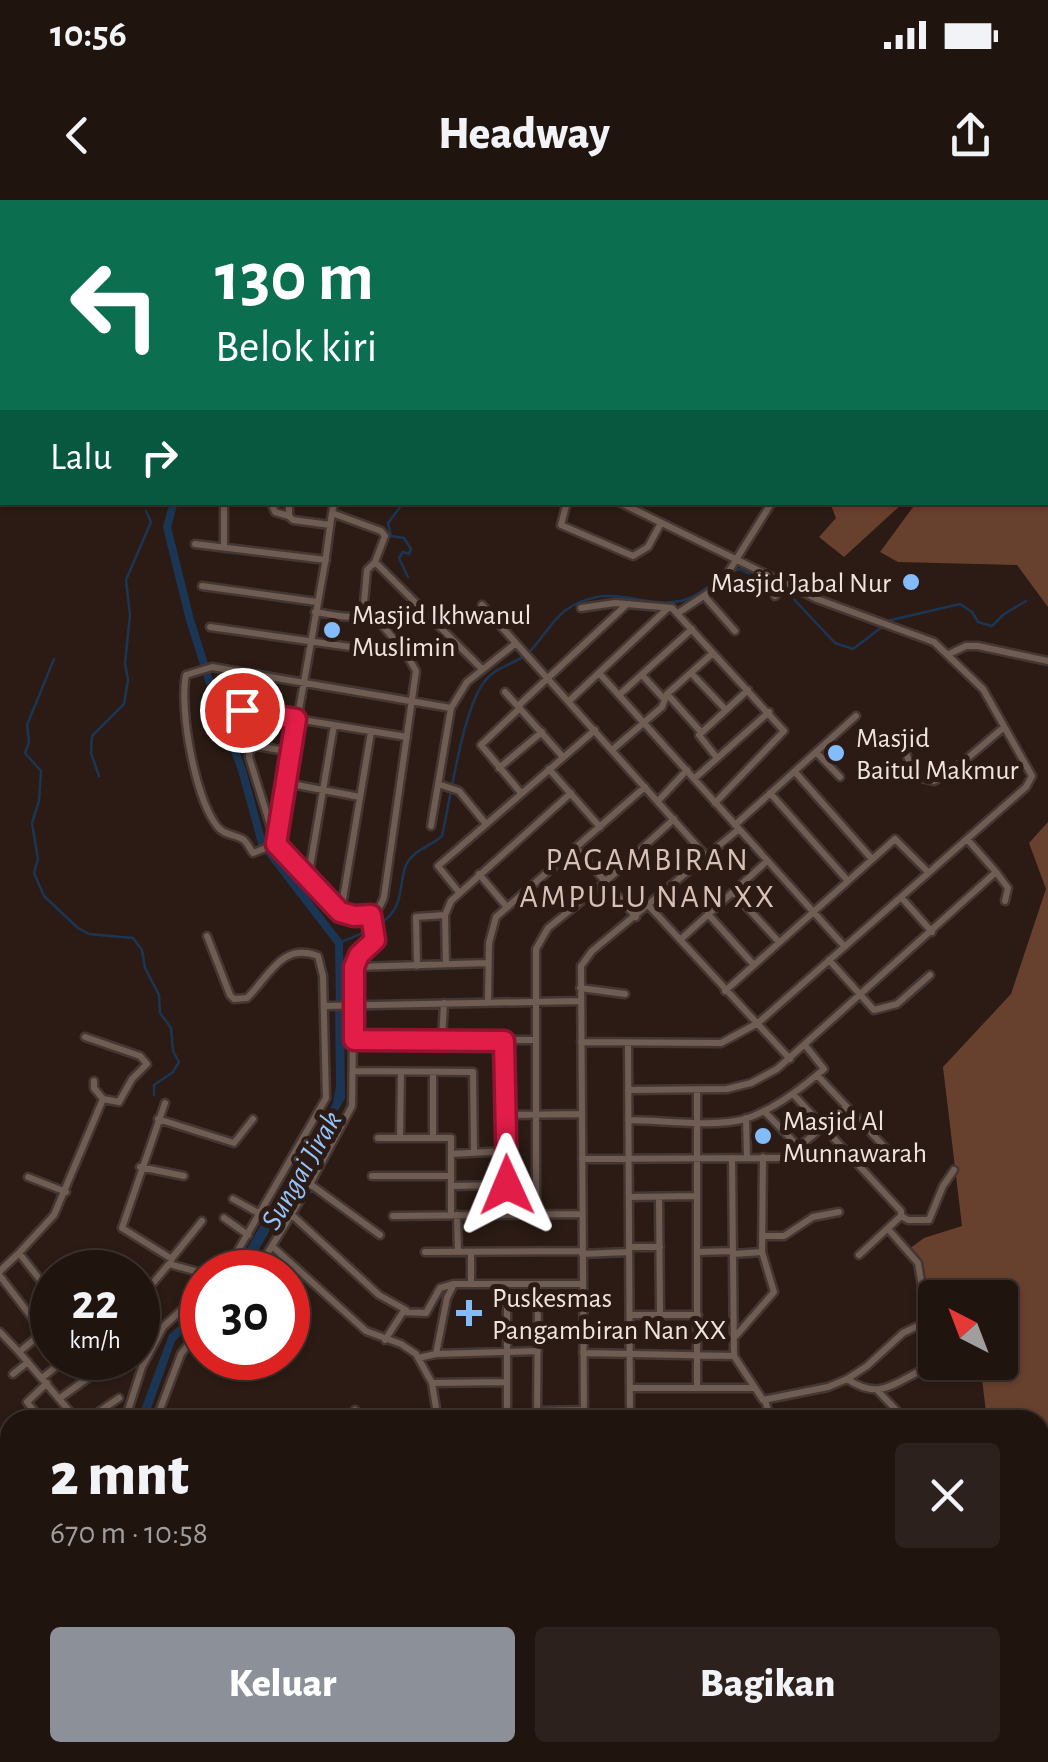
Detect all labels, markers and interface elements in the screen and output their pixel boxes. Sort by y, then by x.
text: 10:56 [50,16,127,54]
icon: back [50,108,105,163]
icon: share [943,108,998,163]
text: Headway [438,112,610,157]
icon: left [50,240,180,370]
text: 130 m [215,243,374,313]
text: Belok kiri [215,325,377,370]
icon: right [132,430,187,485]
text: Lalu [50,439,112,477]
place label: Masjid Jabal Nur [711,570,891,598]
marker: Masjid Jabal Nur [900,571,922,593]
place label: Masjid Ikhwanul Muslimin [352,602,531,662]
marker: Masjid Ikhwanul Muslimin [321,619,343,641]
pin [200,668,285,753]
icon: arrive [215,683,270,738]
place label: Masjid Baitul Makmur [856,725,1018,785]
marker: Masjid Baitul Makmur [825,742,847,764]
district label: PAGAMBIRAN AMPULU NAN XX [519,844,777,913]
water label: Sungai Jirak [256,1106,348,1235]
place label: Masjid Al Munnawarah [783,1108,927,1168]
marker: Masjid Al Munnawarah [752,1125,774,1147]
position arrow [455,1133,559,1237]
speed limit sign: 30 [180,1250,310,1380]
text: 22 [71,1278,119,1328]
north arrow [918,1280,1018,1380]
map controls [918,1280,1018,1380]
place label: Puskesmas Pangambiran Nan XX [492,1285,726,1345]
marker: Puskesmas Pangambiran Nan XX [456,1300,482,1326]
text: km/h [69,1328,121,1353]
button: close [895,1443,1000,1548]
text: 2 mnt [50,1446,189,1506]
text: 670 m · 10:58 [50,1517,208,1549]
button: Keluar [50,1627,515,1742]
button: Bagikan [535,1627,1000,1742]

